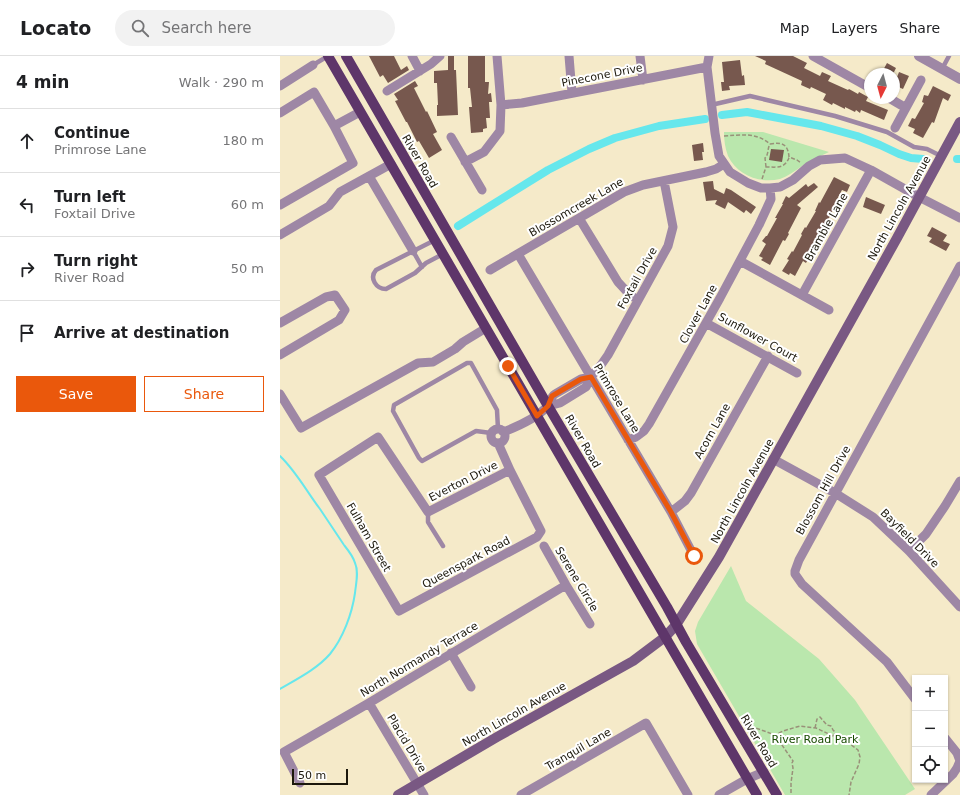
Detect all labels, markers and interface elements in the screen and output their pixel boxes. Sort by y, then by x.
search box [115,10,395,46]
text: Locato [20,17,91,39]
icon: search [129,17,151,39]
text: Search here [161,19,252,37]
text: Map [780,20,809,36]
text: Layers [831,20,878,36]
text: Share [900,20,940,36]
street label: Pinecone Drive [560,61,644,90]
north arrow [864,68,900,104]
text: 4 min [16,72,69,92]
text: Walk · 290 m [179,75,264,90]
text: Continue [54,124,130,142]
icon: ahead [16,130,38,152]
street label: River Road [399,132,440,190]
text: 180 m [222,133,264,148]
text: Primrose Lane [54,142,147,157]
street label: North Lincoln Avenue [865,153,934,263]
street label: Blossomcreek Lane [527,175,626,240]
text: Turn left [54,188,126,206]
street label: Bramble Lane [802,190,851,264]
icon: left [16,194,38,216]
text: 60 m [231,197,264,212]
text: Foxtail Drive [54,206,135,221]
street label: Foxtail Drive [615,245,660,311]
text: Turn right [54,252,138,270]
icon: right [16,258,38,280]
text: 50 m [231,261,264,276]
text: River Road [54,270,124,285]
street label: Clover Lane [677,282,720,346]
street label: Sunflower Court [716,310,800,365]
icon: arrive [16,322,38,344]
text: Arrive at destination [54,324,229,342]
route end [499,357,517,375]
street label: Primrose Lane [591,361,642,435]
button: Save [16,376,136,412]
button: Share [144,376,264,412]
street label: Acorn Lane [692,401,733,461]
street label: River Road [562,412,603,470]
street label: North Lincoln Avenue [708,436,777,546]
street label: Blossom Hill Drive [794,443,853,537]
street label: Everton Drive [427,458,500,504]
street label: Fulham Street [344,501,394,574]
street label: Bayfield Drive [878,506,942,570]
street label: Queenspark Road [420,534,512,591]
street label: Serene Circle [552,545,601,614]
route start [685,547,703,565]
street label: North Normandy Terrace [358,619,481,700]
map controls [912,675,948,783]
button: + [912,675,948,711]
street label: North Lincoln Avenue [460,679,569,749]
button: − [912,711,948,747]
street label: Placid Drive [384,712,429,775]
street label: River Road [738,712,779,770]
street label: Tranquil Lane [542,725,614,774]
park label: River Road Park [772,733,859,746]
button: locate [912,747,948,783]
scale bar [292,767,348,786]
text: 50 m [298,769,326,782]

